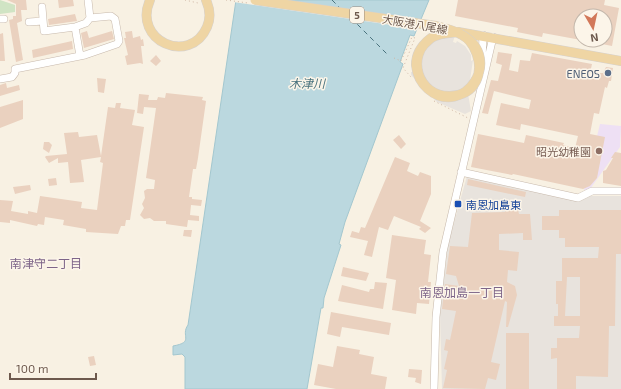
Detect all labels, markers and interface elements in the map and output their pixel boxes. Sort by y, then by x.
road number: 5 [350,7,364,23]
north arrow [573,8,613,48]
street label: 大阪港八尾線 [381,12,449,36]
text: N [590,31,600,45]
place label: ENEOS [566,67,600,80]
marker: ENEOS [603,68,613,78]
water label: 木津川 [289,76,327,90]
place label: 昭光幼稚園 [536,145,591,158]
marker: 昭光幼稚園 [594,146,604,156]
place label: 南恩加島東 [466,198,521,211]
marker: 南恩加島東 [453,199,463,209]
district label: 南津守二丁目 [10,256,82,270]
district label: 南恩加島一丁目 [420,285,504,299]
scale bar [10,355,96,381]
text: 100 m [16,361,48,375]

